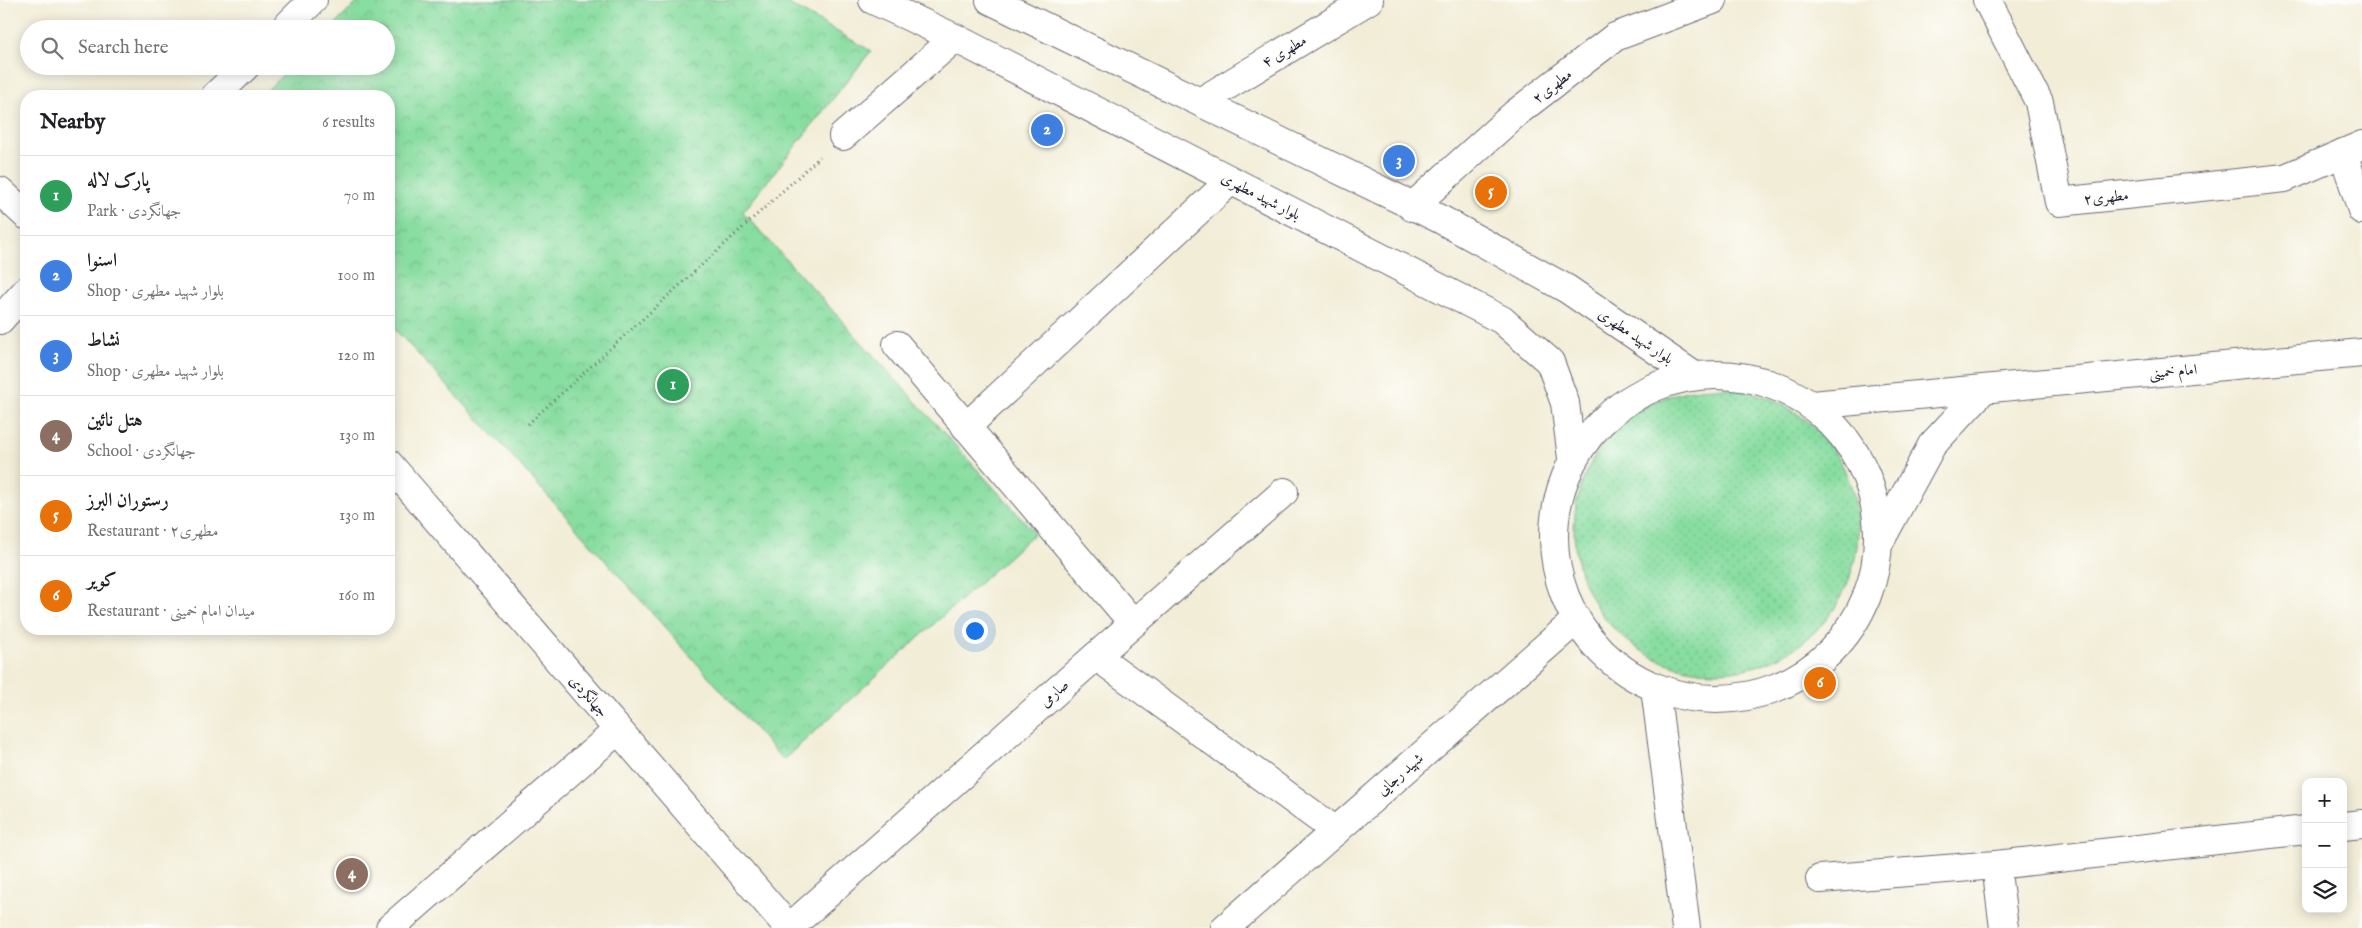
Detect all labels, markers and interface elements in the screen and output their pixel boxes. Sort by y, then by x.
search box [20,20,395,75]
street label: مطهری ۴ [1259,31,1310,72]
icon: search [38,34,66,62]
text: Search here [78,36,169,60]
street label: مطهری۲ [1529,65,1576,108]
text: Nearby [40,109,105,136]
pin: 2 [1031,111,1063,149]
text: 6 results [322,113,375,133]
pin: 3 [1383,142,1415,180]
street label: بلوار شهید مطهری [1218,168,1304,225]
text: پارک لاله [87,169,149,193]
pin: 5 [1475,173,1507,211]
text: 1 [53,186,59,206]
text: 70 m [344,186,375,206]
street label: مطهری۲ [2083,186,2130,209]
text: Park · جهانگردی [87,202,181,222]
text: اسنوا [87,249,117,273]
text: 2 [52,266,60,286]
text: 100 m [338,266,375,286]
text: Shop · بلوار شهید مطهری [87,282,224,302]
street label: بلوار شهید مطهری [1595,304,1677,369]
text: نشاط [87,329,120,353]
text: 3 [53,346,59,366]
text: 120 m [338,346,375,366]
street label: امام خمینی [2148,360,2198,386]
text: Shop · بلوار شهید مطهری [87,362,224,382]
pin: 1 [657,366,689,404]
text: هتل نائین [87,409,143,433]
text: 4 [52,426,60,446]
text: 130 m [339,426,375,446]
text: School · جهانگردی [87,442,196,462]
text: رستوران البرز [87,489,169,513]
text: 5 [53,506,59,526]
text: 130 m [339,506,375,526]
text: Restaurant · مطهری۲ [87,522,218,542]
text: کویر [87,569,117,593]
text: 6 [53,586,59,606]
text: 160 m [339,586,375,606]
text: Restaurant · میدان امام خمینی [87,602,255,622]
your location [962,618,988,644]
pin: 6 [1804,664,1836,702]
street label: جهانگردی [565,671,612,721]
street label: صارمی [1036,675,1073,711]
street label: شهید رجایی [1373,749,1428,800]
map controls [2302,778,2347,913]
button: + [2302,778,2347,823]
button: − [2302,823,2347,868]
pin: 4 [336,855,368,893]
button: layers [2302,868,2347,913]

